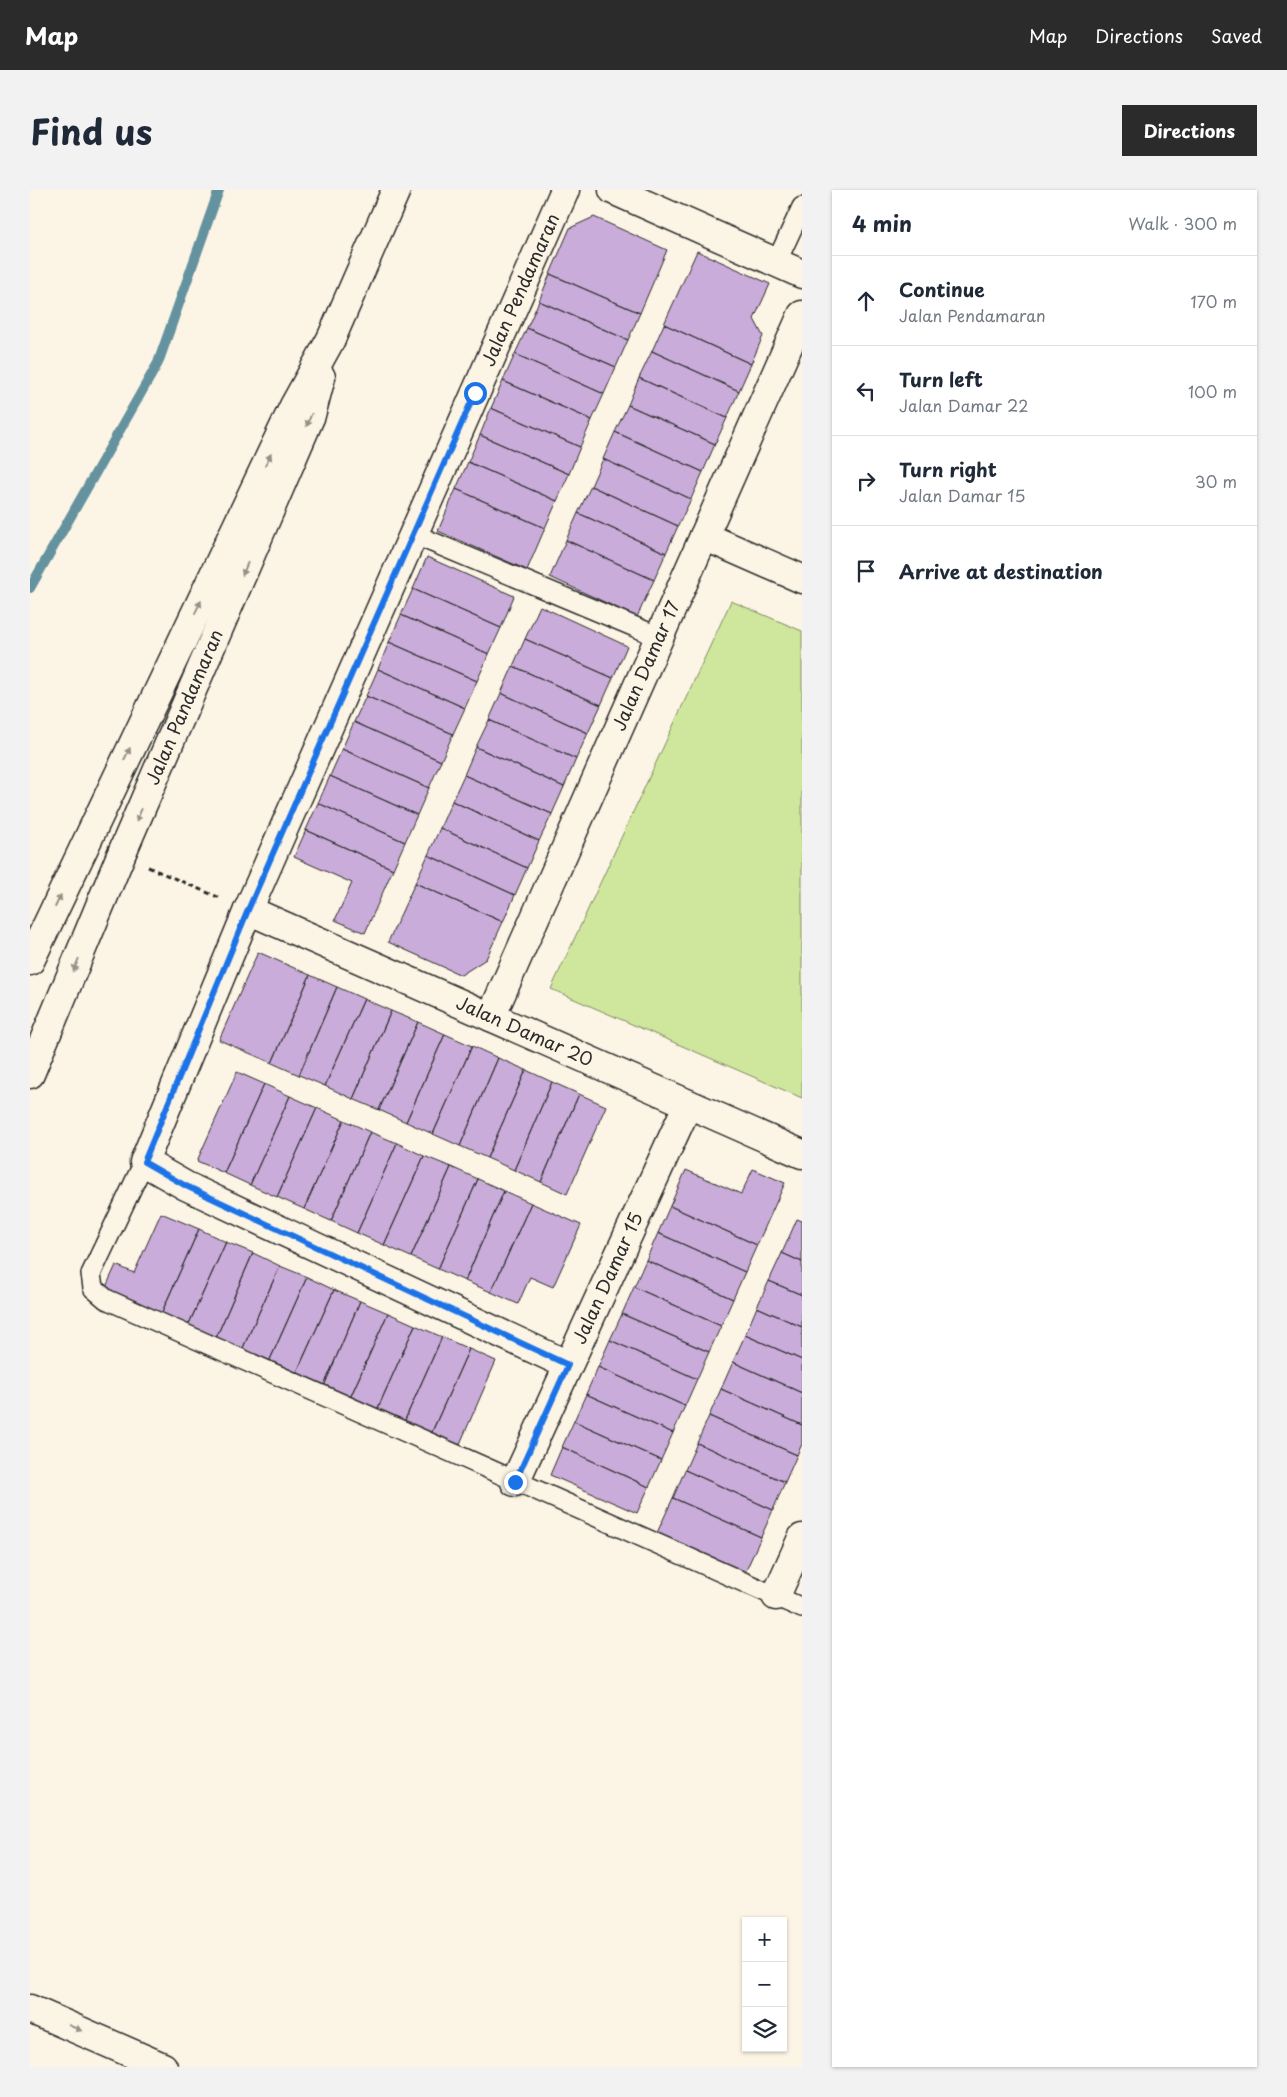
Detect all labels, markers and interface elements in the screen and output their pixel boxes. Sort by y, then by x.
text: Map [25,17,78,53]
text: Map [1029,22,1067,49]
text: Directions [1095,22,1183,49]
text: Saved [1211,22,1262,49]
text: Find us [30,104,152,157]
button: Directions [1122,105,1257,156]
text: 4 min [852,207,912,239]
street label: Jalan Pendamaran [474,209,566,370]
text: Walk · 300 m [1128,211,1237,235]
text: Continue [899,275,985,303]
icon: ahead [852,287,880,315]
text: 170 m [1191,289,1237,313]
text: Jalan Pendamaran [899,303,1046,327]
text: Turn left [899,365,983,393]
icon: left [852,377,880,405]
text: 100 m [1188,379,1237,403]
route start [464,382,487,405]
text: Jalan Damar 22 [899,393,1029,417]
one-way arrow [305,413,313,428]
one-way arrow [263,453,272,468]
text: Turn right [899,455,997,483]
icon: right [852,467,880,495]
text: 30 m [1195,469,1237,493]
text: Jalan Damar 15 [899,483,1025,507]
icon: arrive [852,557,880,585]
text: Arrive at destination [899,557,1103,585]
one-way arrow [240,562,248,576]
street label: Jalan Damar 17 [605,596,686,735]
one-way arrow [194,600,202,614]
street label: Jalan Pandamaran [138,625,229,789]
one-way arrow [124,747,132,761]
one-way arrow [134,808,142,822]
one-way arrow [54,893,62,908]
one-way arrow [71,957,79,972]
street label: Jalan Damar 20 [452,988,598,1072]
street label: Jalan Damar 15 [565,1207,649,1348]
route end [504,1471,527,1494]
map controls [742,1917,787,2052]
button: + [742,1917,787,1962]
button: − [742,1962,787,2007]
button: layers [742,2007,787,2052]
one-way arrow [68,2025,82,2033]

